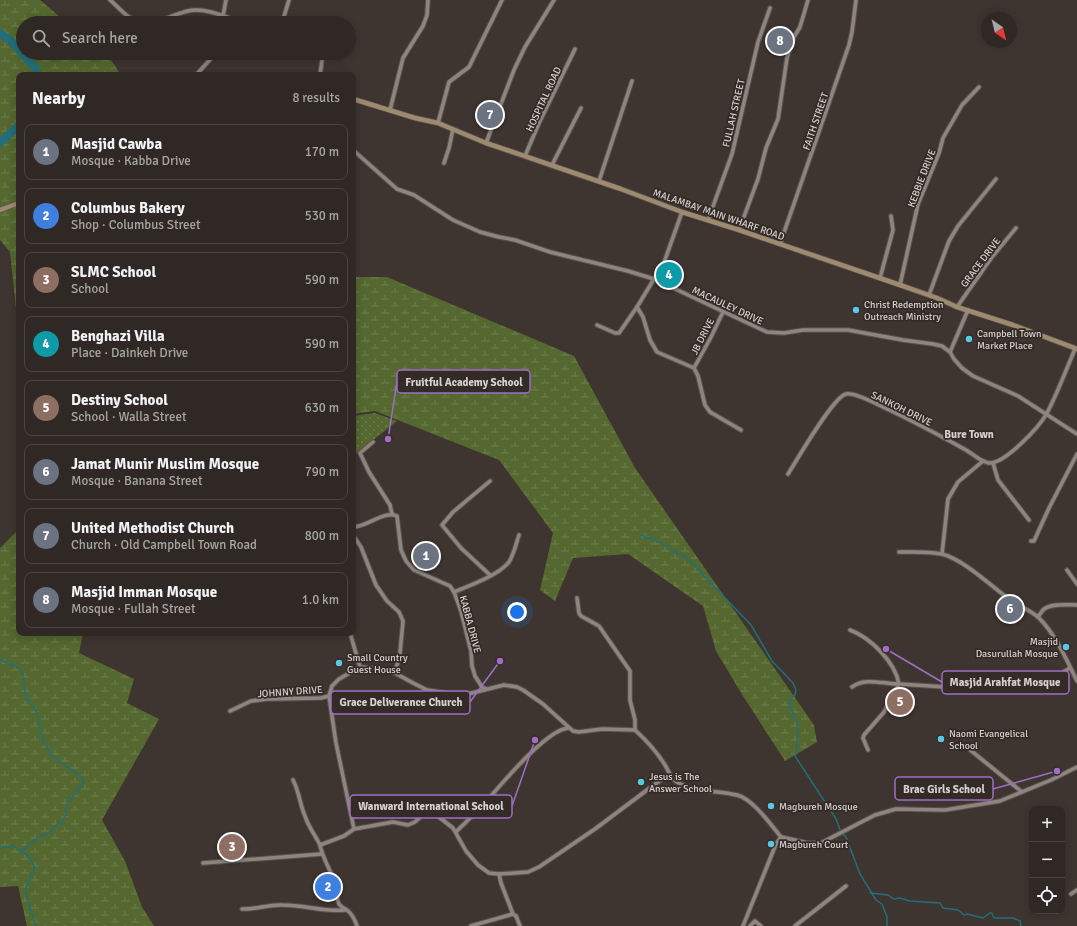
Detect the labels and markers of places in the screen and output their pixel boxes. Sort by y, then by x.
pin: 8 [767,26,793,56]
pin: 7 [477,100,503,130]
pin: 4 [656,260,682,290]
place label: Christ Redemption Outreach Ministry [864,299,944,323]
marker: Christ Redemption Outreach Ministry [851,305,861,315]
place label: Campbell Town Market Place [977,328,1041,352]
marker: Campbell Town Market Place [964,334,974,344]
callout: Fruitful Academy School [397,370,530,393]
pin: 1 [413,541,439,571]
pin: 6 [997,594,1023,624]
place label: Masjid Dasurullah Mosque [976,636,1058,660]
marker: Masjid Dasurullah Mosque [1061,642,1071,652]
place label: Small Country Guest House [347,652,408,676]
marker: Small Country Guest House [334,658,344,668]
callout: Masjid Arahfat Mosque [942,671,1069,694]
pin: 5 [887,687,913,717]
callout: Grace Deliverance Church [331,691,470,714]
place label: Naomi Evangelical School [949,728,1028,752]
marker: Naomi Evangelical School [936,734,946,744]
place label: Jesus is The Answer School [649,771,712,795]
marker: Jesus is The Answer School [636,777,646,787]
callout: Brac Girls School [895,777,993,800]
callout: Wanward International School [350,795,512,818]
marker: Magbureh Mosque [766,801,776,811]
place label: Magbureh Mosque [779,801,858,813]
pin: 3 [219,832,245,862]
marker: Magbureh Court [766,839,776,849]
place label: Magbureh Court [779,839,849,851]
pin: 2 [315,872,341,902]

